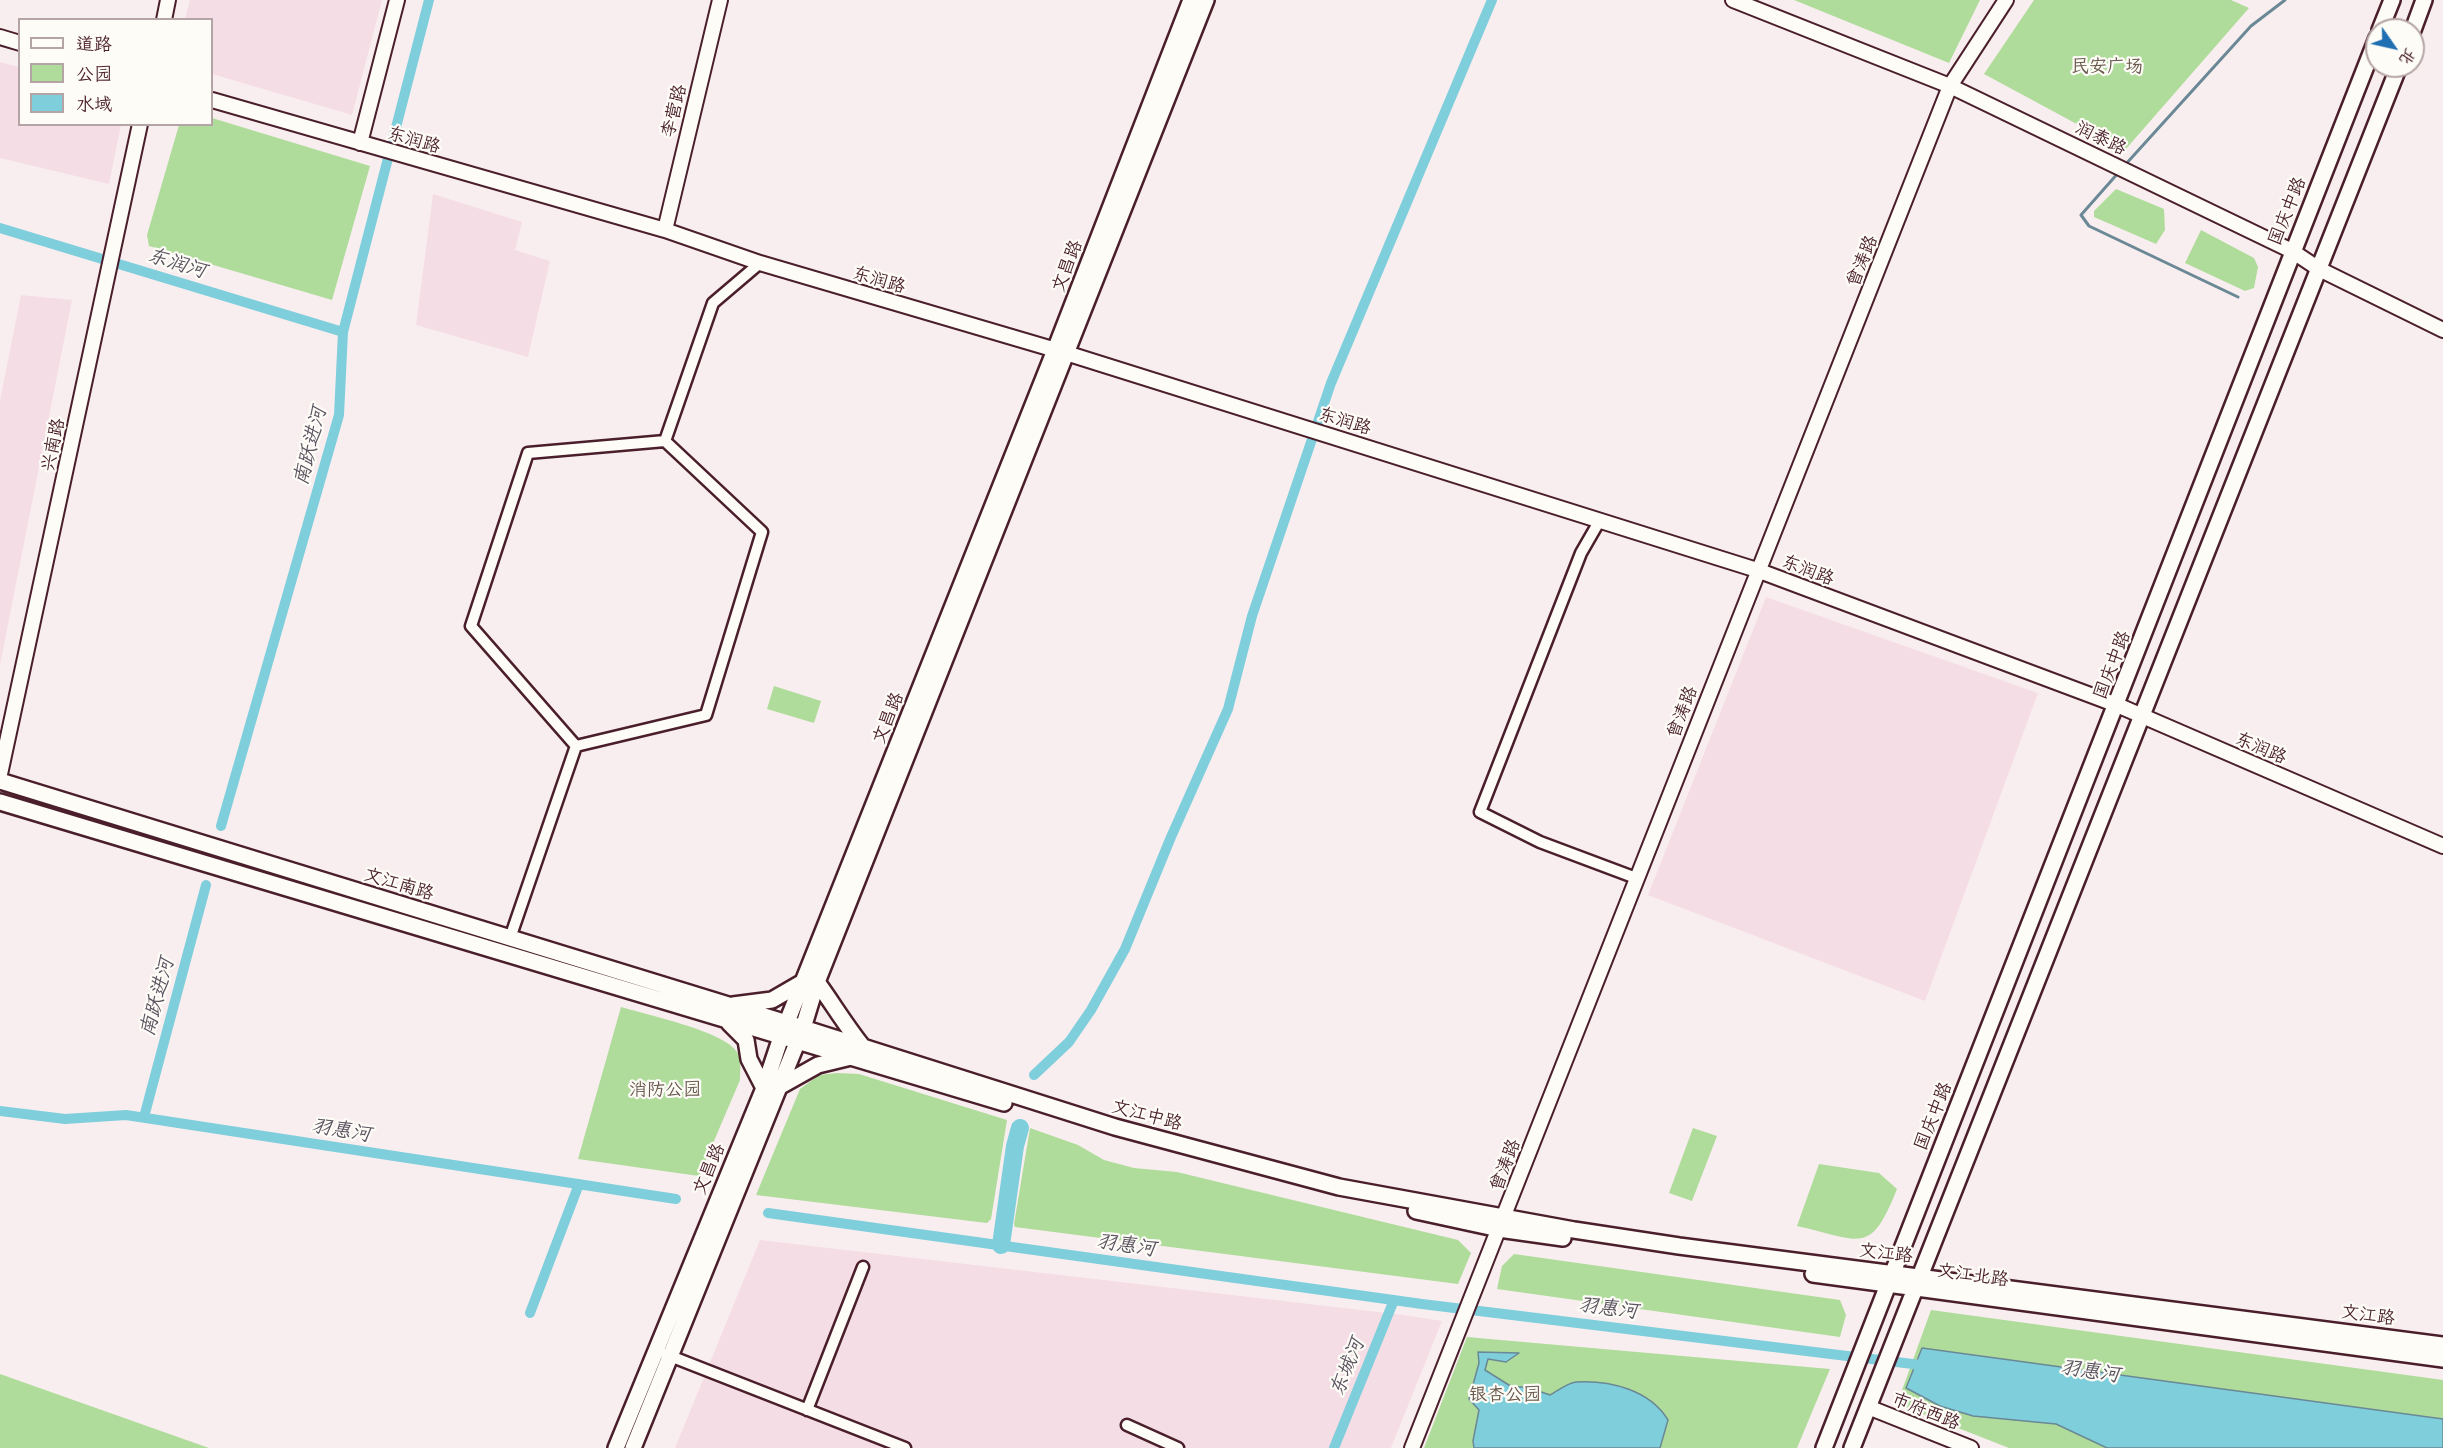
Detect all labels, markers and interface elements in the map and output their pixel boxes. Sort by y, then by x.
legend [18,18,213,126]
north arrow [2365,18,2425,78]
text: 道路 [76,31,112,55]
text: 北 [2396,45,2422,70]
park label: 民安广场 [2071,55,2143,77]
text: 公园 [76,61,112,85]
street label: 李营路 [657,82,691,140]
text: 水域 [76,91,112,115]
street label: 润泰路 [2072,116,2130,160]
street label: 东润路 [385,122,443,158]
street label: 国庆中路 [2264,174,2310,248]
street label: 曾涛路 [1842,232,1882,290]
street label: 文昌路 [1047,237,1087,295]
water label: 东润河 [145,243,209,283]
street label: 东润路 [850,262,908,298]
street label: 东润路 [1316,403,1374,439]
water label: 南跃进河 [289,404,331,488]
street label: 兴南路 [37,416,69,474]
street label: 东润路 [1779,550,1837,590]
street label: 国庆中路 [2089,628,2135,702]
street label: 曾涛路 [1662,683,1702,741]
street label: 文昌路 [868,689,908,747]
street label: 东润路 [2232,728,2290,768]
street label: 文江南路 [361,863,437,905]
water label: 南跃进河 [135,955,179,1039]
park label: 消防公园 [629,1078,701,1100]
street label: 国庆中路 [1910,1079,1956,1153]
street label: 文江中路 [1109,1095,1185,1135]
water label: 羽惠河 [309,1113,373,1147]
street label: 曾涛路 [1485,1136,1525,1194]
street label: 文昌路 [689,1140,729,1198]
water label: 羽惠河 [1095,1229,1157,1261]
street label: 文江路 [1858,1239,1914,1267]
street label: 文江北路 [1936,1259,2010,1291]
water label: 羽惠河 [1577,1292,1639,1324]
street label: 文江路 [2340,1301,2396,1329]
water label: 东城河 [1325,1335,1369,1399]
water label: 羽惠河 [2059,1355,2121,1387]
park label: 银杏公园 [1469,1383,1541,1405]
street label: 市府西路 [1889,1388,1963,1434]

